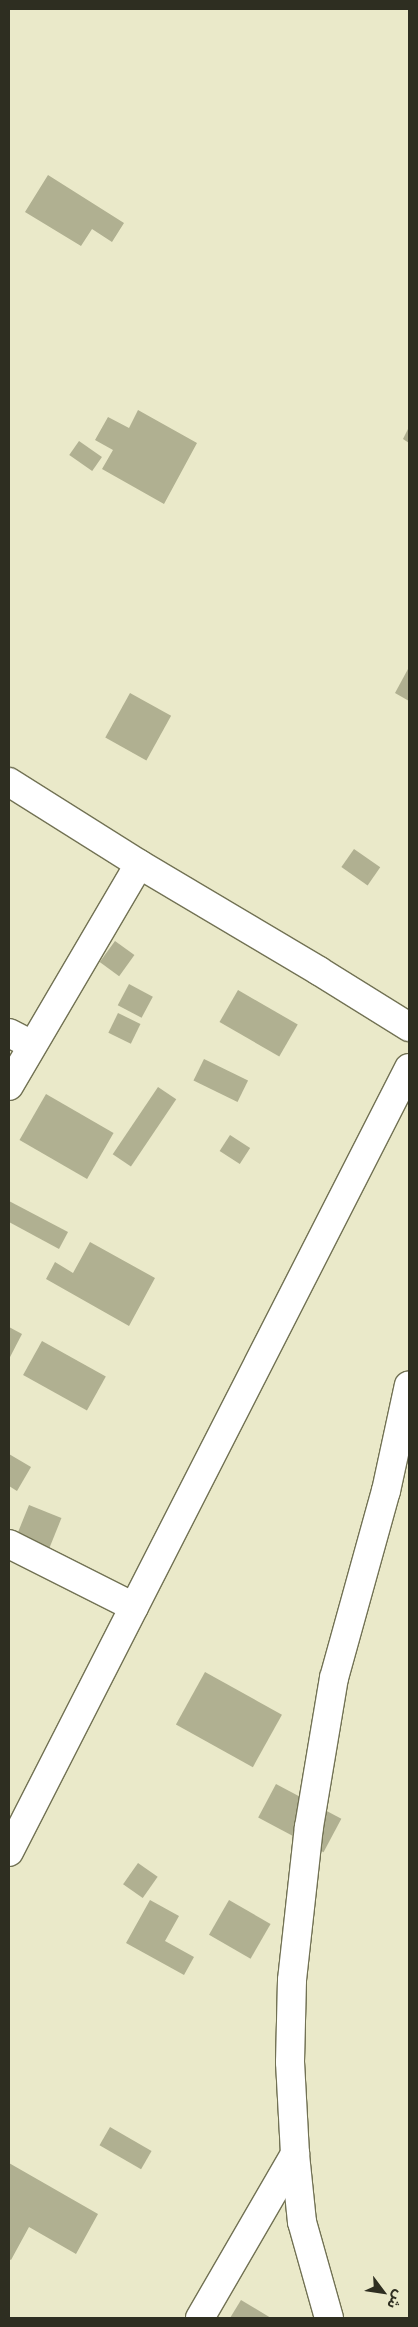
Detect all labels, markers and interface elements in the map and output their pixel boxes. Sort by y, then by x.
north arrow [358,2267,408,2317]
text: ش [384,2287,408,2312]

